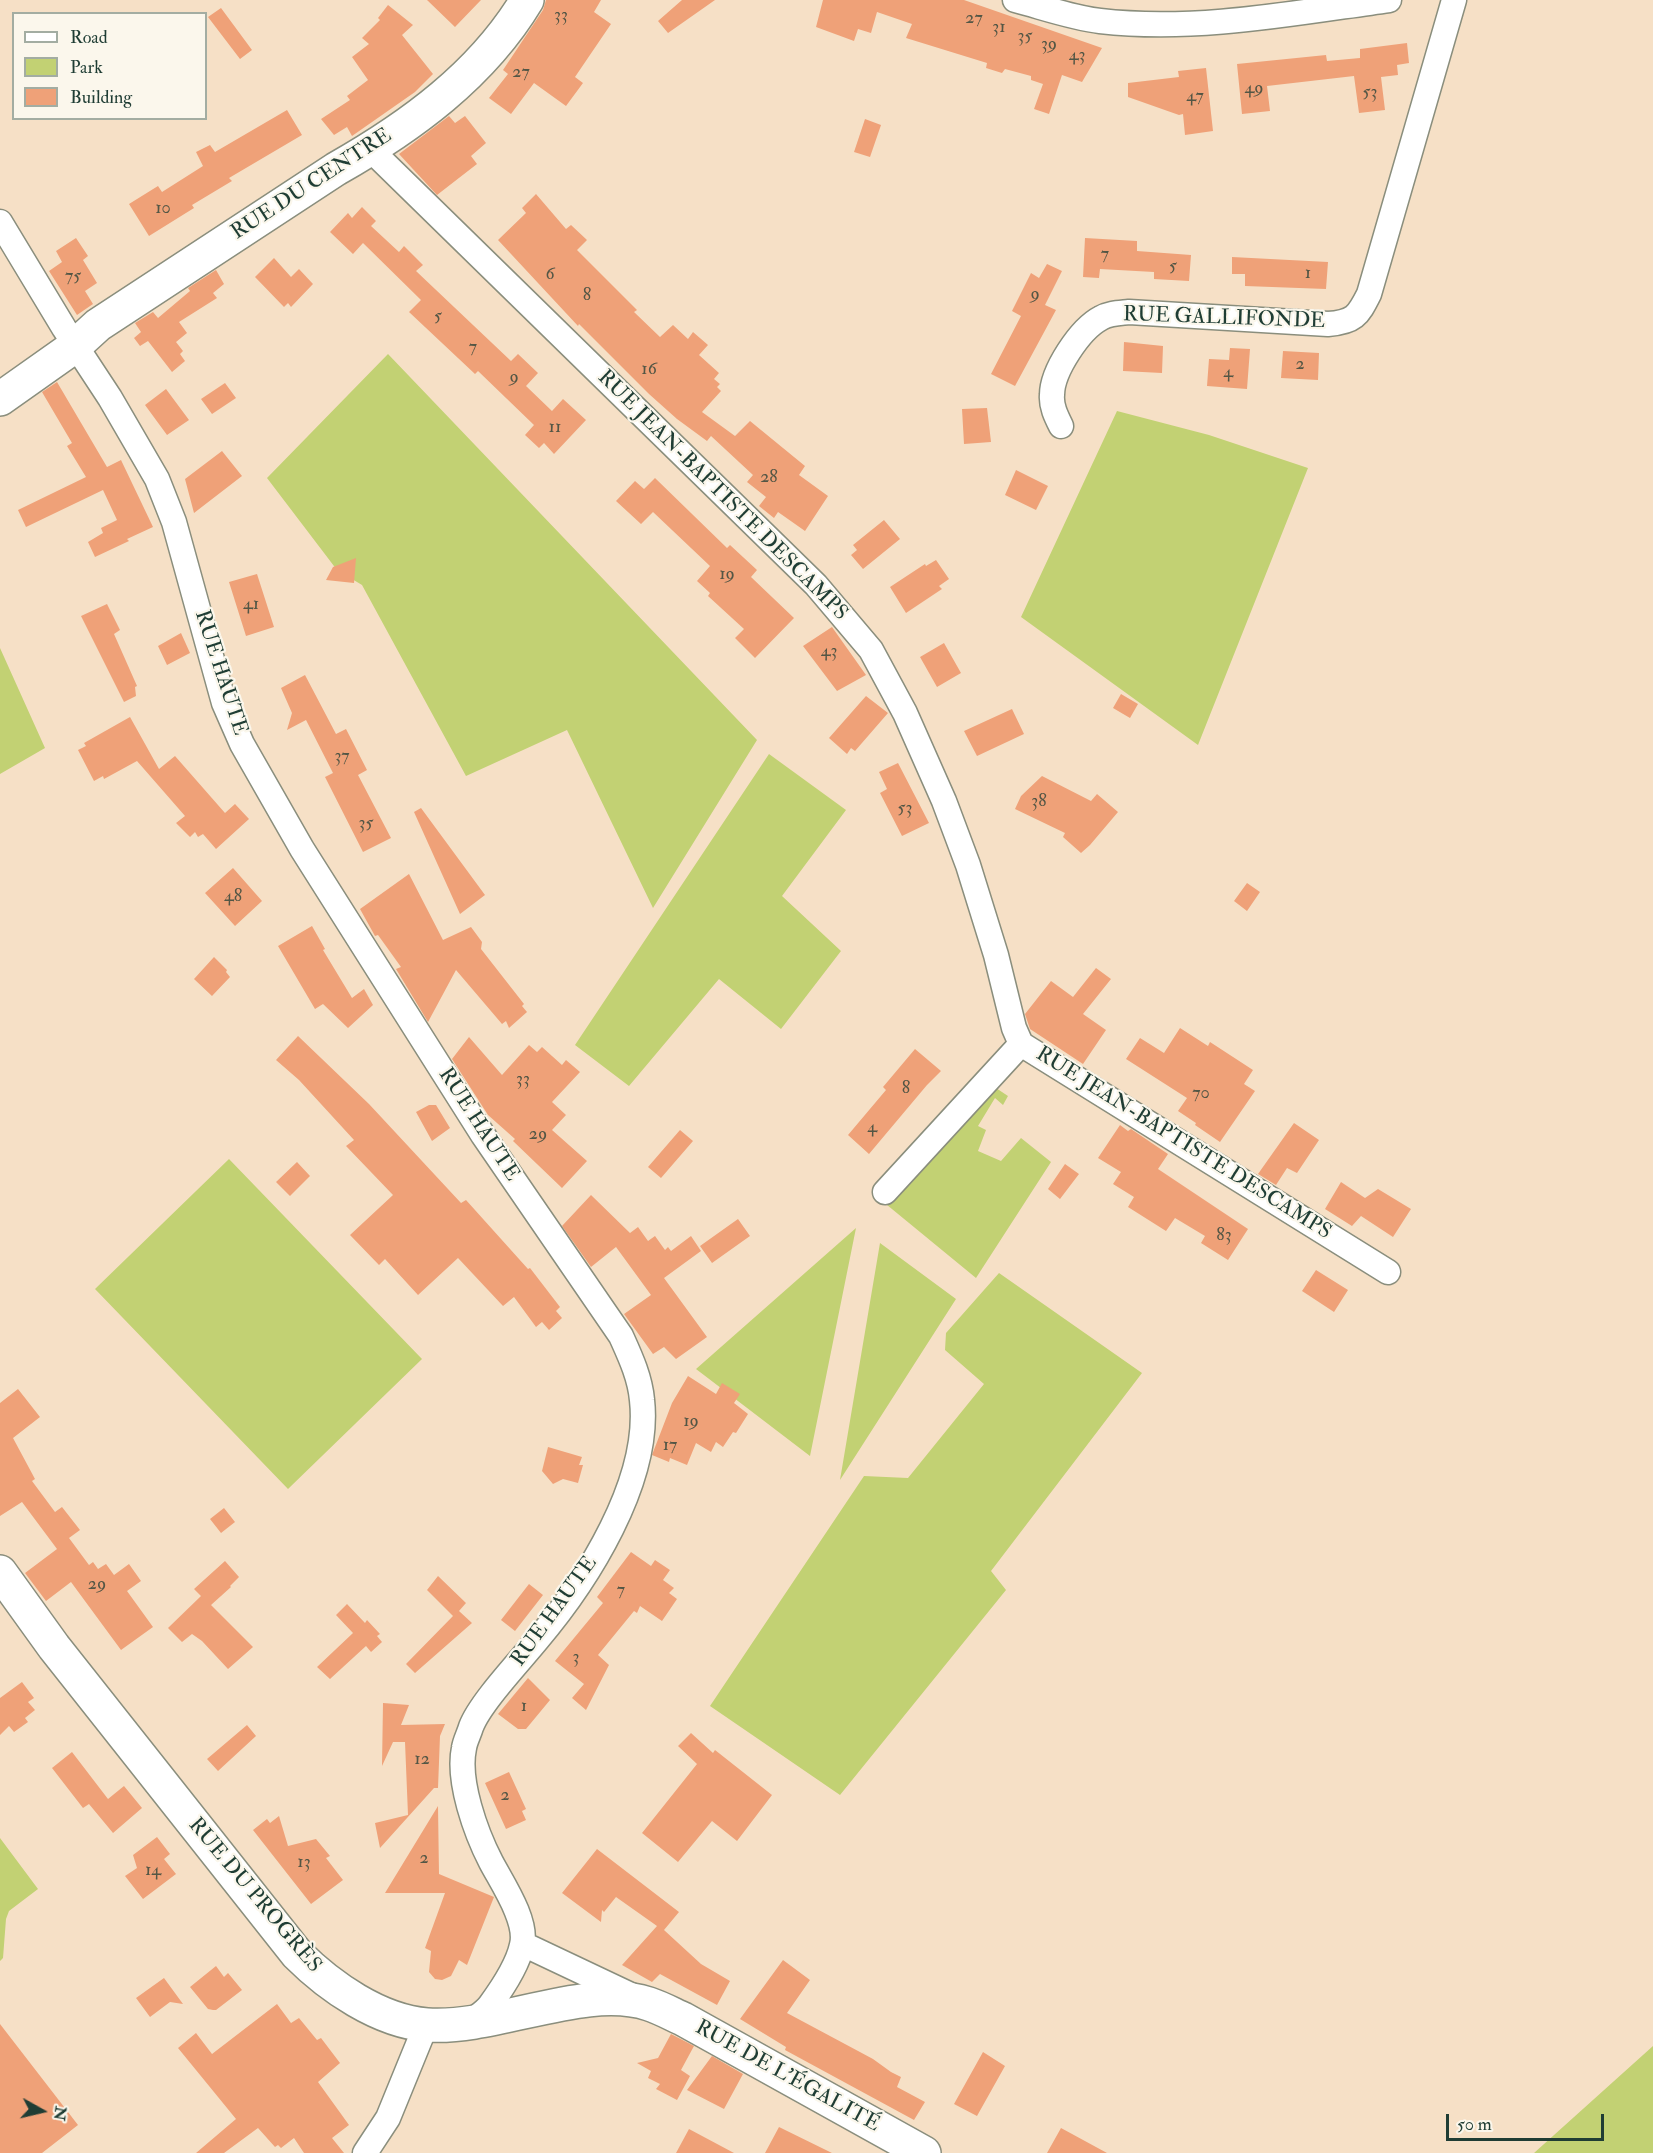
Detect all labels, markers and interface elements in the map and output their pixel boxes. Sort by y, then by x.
house number: 33 [554,5,568,27]
house number: 27 [965,8,983,30]
legend [12,12,207,120]
house number: 31 [992,17,1006,39]
text: Road [70,26,108,49]
house number: 35 [1018,26,1032,48]
house number: 39 [1041,34,1057,56]
house number: 43 [1069,45,1085,67]
text: Park [70,56,103,79]
house number: 27 [512,62,530,84]
house number: 49 [1245,78,1263,100]
house number: 53 [1363,82,1377,104]
text: Building [70,86,132,109]
house number: 47 [1186,86,1204,108]
street label: RUE DU CENTRE [227,124,397,246]
house number: 10 [155,198,171,220]
house number: 7 [1101,244,1109,266]
house number: 5 [1169,256,1177,278]
house number: 1 [1305,263,1311,285]
house number: 6 [545,264,555,286]
house number: 75 [65,266,81,288]
house number: 9 [1030,284,1040,306]
house number: 8 [583,285,591,307]
street label: RUE GALLIFONDE [1122,303,1326,335]
house number: 5 [434,306,442,328]
house number: 7 [469,337,477,359]
house number: 2 [1295,354,1305,376]
house number: 16 [641,359,657,381]
house number: 4 [1223,362,1233,384]
street label: RUE JEAN-BAPTISTE DESCAMPS [592,366,852,626]
house number: 9 [509,367,519,389]
house number: 11 [549,417,561,439]
house number: 28 [760,467,778,489]
house number: 19 [719,564,735,586]
house number: 41 [243,594,259,616]
street label: RUE HAUTE [188,607,252,739]
house number: 43 [821,641,837,663]
house number: 37 [334,746,350,768]
house number: 38 [1031,791,1047,813]
house number: 53 [898,798,912,820]
house number: 35 [359,813,373,835]
house number: 48 [224,886,242,908]
street label: RUE JEAN-BAPTISTE DESCAMPS [1031,1042,1335,1246]
street label: RUE HAUTE [432,1064,524,1186]
house number: 33 [516,1069,530,1091]
house number: 8 [902,1078,910,1100]
house number: 70 [1192,1083,1210,1105]
house number: 4 [867,1117,877,1139]
house number: 29 [529,1124,547,1146]
house number: 83 [1216,1225,1232,1247]
house number: 19 [683,1411,699,1433]
house number: 17 [663,1435,677,1457]
street label: RUE HAUTE [507,1552,603,1672]
house number: 29 [88,1574,106,1596]
house number: 7 [617,1580,625,1602]
house number: 3 [573,1647,579,1669]
house number: 1 [521,1696,527,1718]
house number: 12 [414,1749,430,1771]
house number: 2 [500,1785,510,1807]
street label: RUE DU PROGRÈS [182,1814,326,1978]
house number: 2 [419,1848,429,1870]
house number: 13 [297,1852,311,1874]
house number: 14 [145,1860,161,1882]
street label: RUE DE L'ÉGALITÉ [690,2016,884,2138]
north arrow [12,2081,72,2141]
scale bar [1449,2102,1606,2140]
text: N [49,2105,71,2122]
text: 50 m [1457,2113,1492,2136]

